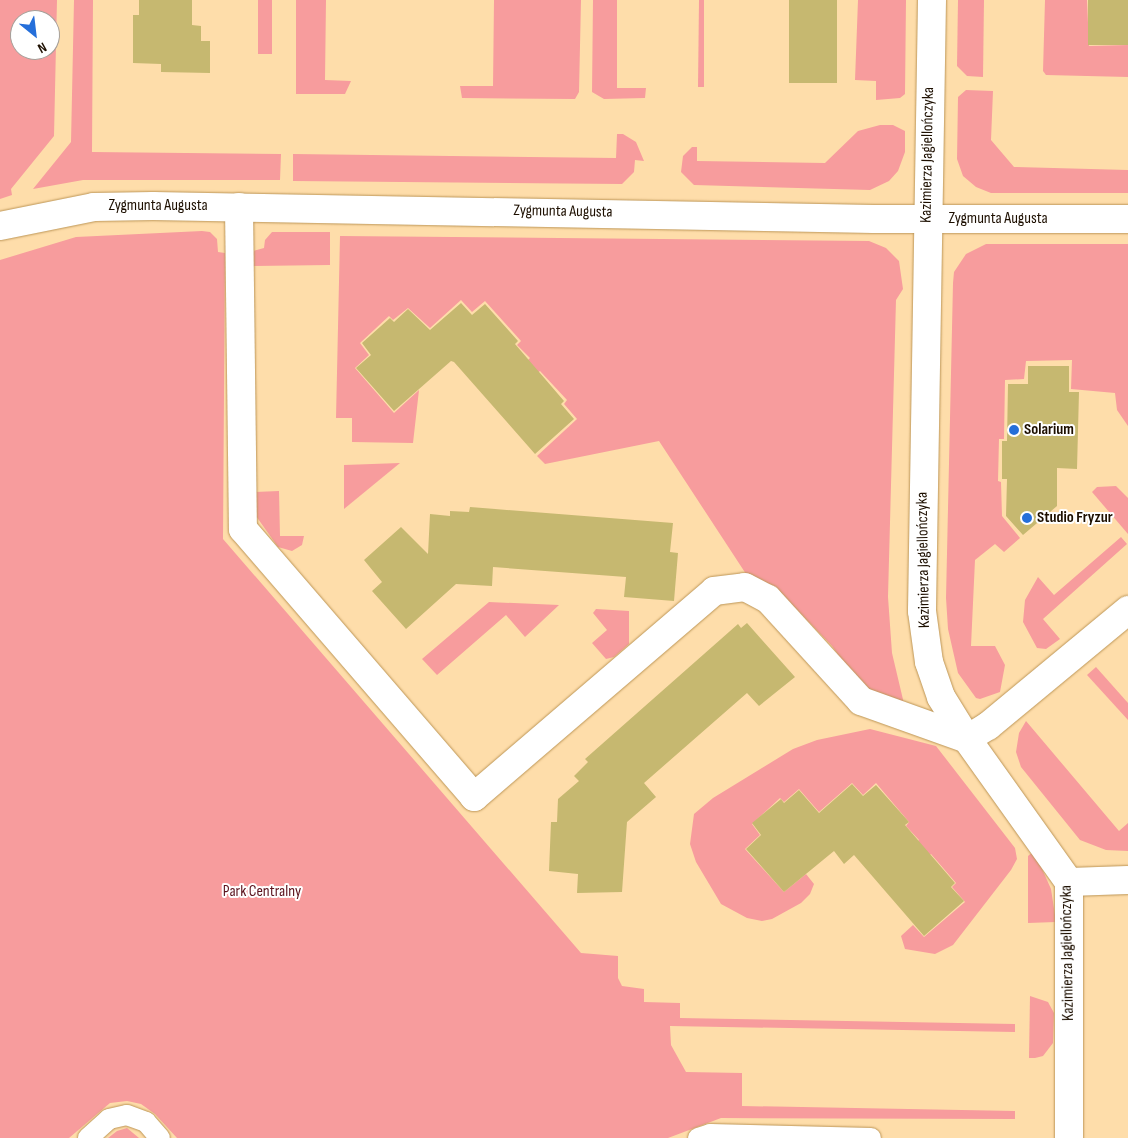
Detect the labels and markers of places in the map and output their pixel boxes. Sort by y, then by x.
place label: Solarium [1024,420,1074,440]
marker: Solarium [1008,424,1020,436]
place label: Studio Fryzur [1037,508,1113,528]
marker: Studio Fryzur [1021,512,1033,524]

